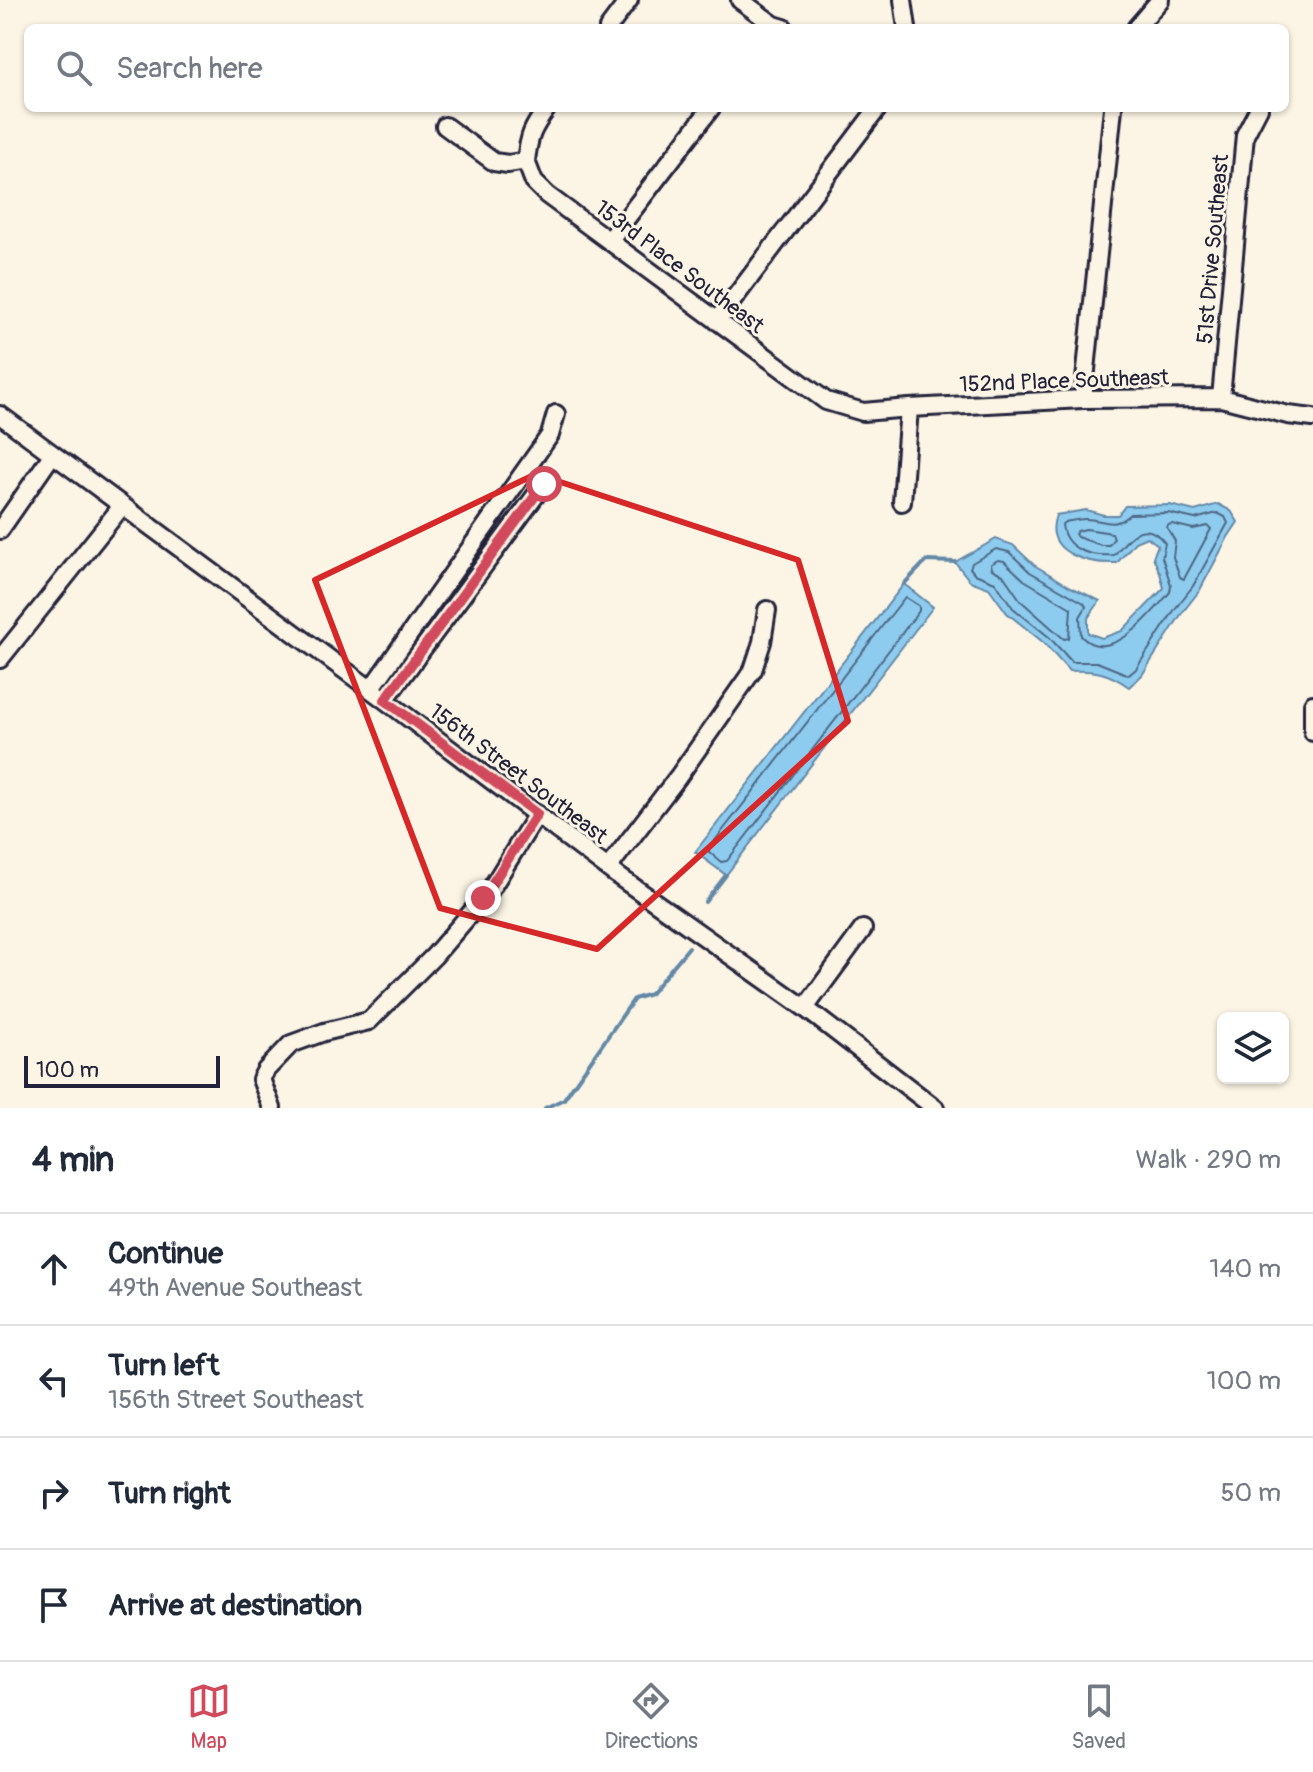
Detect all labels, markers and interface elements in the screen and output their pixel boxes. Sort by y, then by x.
search box [24,24,1289,112]
icon: search [52,46,96,90]
text: Search here [116,50,263,87]
street label: 51st Drive Southeast [1191,153,1235,345]
street label: 153rd Place Southeast [589,194,770,340]
street label: 152nd Place Southeast [959,363,1170,399]
route start [526,466,562,502]
street label: 156th Street Southeast [424,697,613,850]
route end [465,880,501,916]
map controls [1217,1012,1289,1084]
button: layers [1217,1012,1289,1084]
scale bar [24,1052,220,1088]
text: 100 m [36,1056,99,1084]
text: 4 min [32,1139,114,1182]
text: Walk · 290 m [1136,1144,1281,1176]
text: Continue [108,1235,223,1272]
icon: ahead [32,1247,76,1291]
text: 140 m [1209,1253,1281,1285]
text: 49th Avenue Southeast [108,1272,362,1304]
text: Turn left [108,1347,219,1384]
icon: left [32,1359,76,1403]
text: 100 m [1207,1365,1281,1397]
text: 156th Street Southeast [108,1384,364,1416]
icon: right [32,1471,76,1515]
text: Turn right [108,1475,231,1512]
text: 50 m [1220,1477,1281,1509]
icon: arrive [32,1583,76,1627]
text: Arrive at destination [108,1587,362,1624]
tab: Map [187,1679,231,1755]
tab: Directions [605,1679,698,1755]
tab: Saved [1072,1679,1126,1755]

